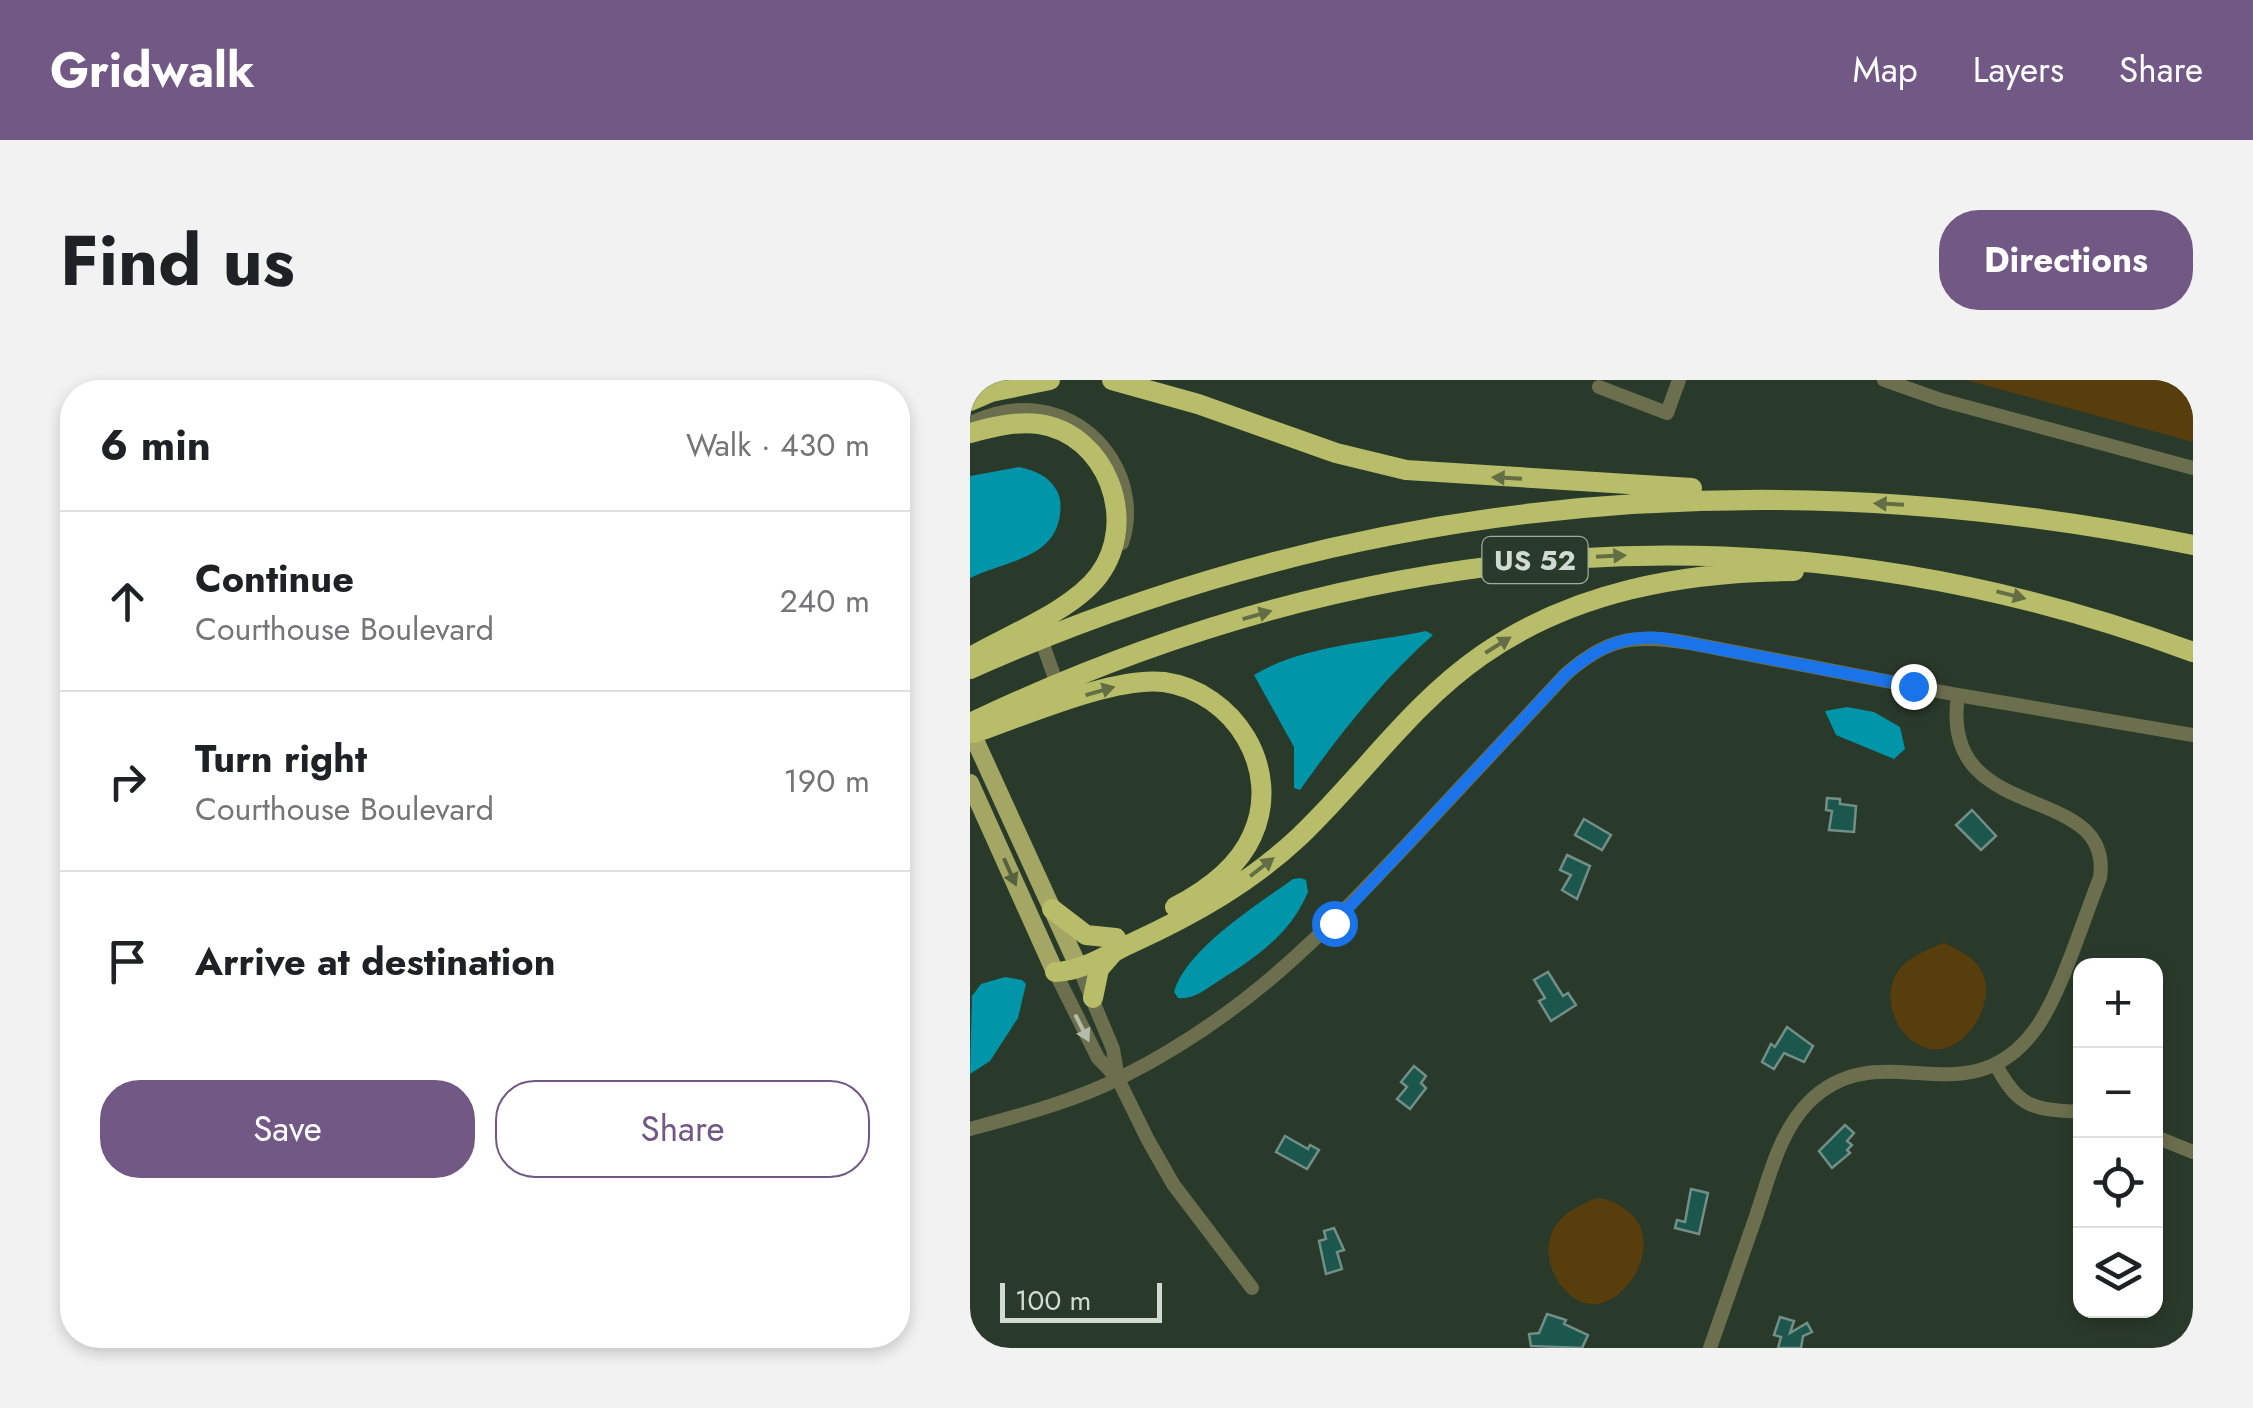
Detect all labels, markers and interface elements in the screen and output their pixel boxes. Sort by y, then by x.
text: Gridwalk [50,36,255,105]
text: Map [1853,45,1918,95]
text: Layers [1973,45,2064,95]
text: Share [2119,45,2203,95]
text: Find us [60,210,295,311]
button: Directions [1939,210,2193,310]
text: 6 min [100,415,211,476]
text: Walk · 430 m [686,422,870,468]
one-way arrow [1490,469,1522,485]
one-way arrow [1873,496,1905,512]
road number: US 52 [1482,537,1588,583]
one-way arrow [1596,547,1628,563]
text: Continue [195,551,354,606]
icon: ahead [100,574,155,629]
text: 240 m [779,578,870,624]
one-way arrow [1996,588,2027,603]
text: Courthouse Boulevard [195,606,494,652]
one-way arrow [1242,607,1273,622]
one-way arrow [1484,637,1512,654]
route end [1891,664,1937,710]
one-way arrow [1086,683,1116,698]
text: Turn right [195,731,367,786]
icon: right [100,754,155,809]
text: 190 m [783,758,870,804]
text: Courthouse Boulevard [195,786,494,832]
one-way arrow [1002,857,1018,887]
one-way arrow [1250,857,1275,878]
route start [1312,901,1358,947]
icon: arrive [100,934,155,989]
text: Arrive at destination [195,934,556,989]
map controls [2073,958,2163,1318]
button: + [2073,958,2163,1048]
one-way arrow [1073,1014,1090,1043]
button: − [2073,1048,2163,1138]
button: Save [100,1080,475,1178]
button: Share [495,1080,870,1178]
button: locate [2073,1138,2163,1228]
button: layers [2073,1228,2163,1318]
scale bar [1000,1278,1162,1323]
text: 100 m [1015,1280,1091,1321]

